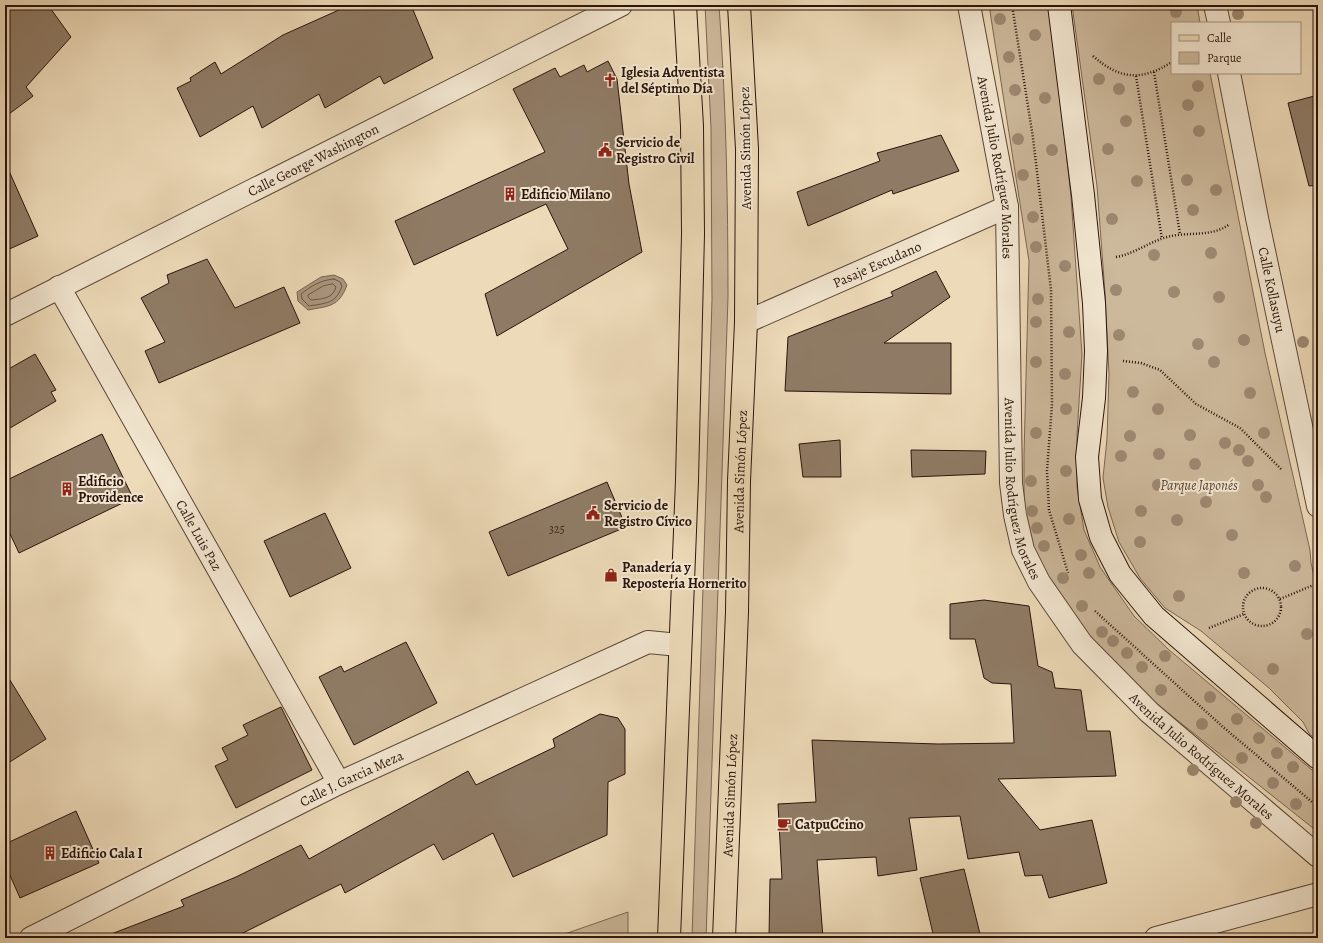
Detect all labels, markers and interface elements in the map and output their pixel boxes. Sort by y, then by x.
legend [1171,22,1301,74]
text: Calle [1207,30,1231,46]
text: Parque [1207,50,1242,66]
place label: Iglesia Adventista del Séptimo Día [621,63,725,98]
church icon: Iglesia Adventista del Séptimo Día [602,72,618,88]
street label: Avenida Julio Rodríguez Morales [972,73,1017,259]
street label: Avenida Simón López [735,86,756,211]
street label: Calle George Washington [245,119,383,201]
place label: Servicio de Registro Civil [616,133,695,168]
public building icon: Servicio de Registro Civil [597,142,613,158]
place label: Edificio Milano [521,185,610,204]
building icon: Edificio Milano [502,186,518,202]
street label: Pasaje Escudano [830,237,924,293]
street label: Calle Kollasuyu [1253,245,1290,335]
street label: Avenida Julio Rodríguez Morales [1000,397,1045,583]
street label: Avenida Simón López [729,409,752,534]
place label: Edificio Providence [78,472,144,507]
park label: Parque Japonés [1160,476,1238,495]
building icon: Edificio Providence [59,481,75,497]
street label: Calle Luis Paz [171,496,226,574]
place label: Servicio de Registro Cívico [604,496,692,531]
public building icon: Servicio de Registro Cívico [585,505,601,521]
house number: 325 [549,521,565,537]
place label: Panadería y Repostería Hornerito [622,558,747,593]
shop icon: Panadería y Repostería Hornerito [603,567,619,583]
street label: Avenida Julio Rodríguez Morales [1124,688,1278,824]
street label: Avenida Simón López [718,733,742,858]
street label: Calle J. Garcia Meza [296,746,407,811]
place label: CatpuCcino [795,815,864,834]
cafe icon: CatpuCcino [776,816,792,832]
place label: Edificio Cala I [61,844,143,863]
building icon: Edificio Cala I [42,845,58,861]

